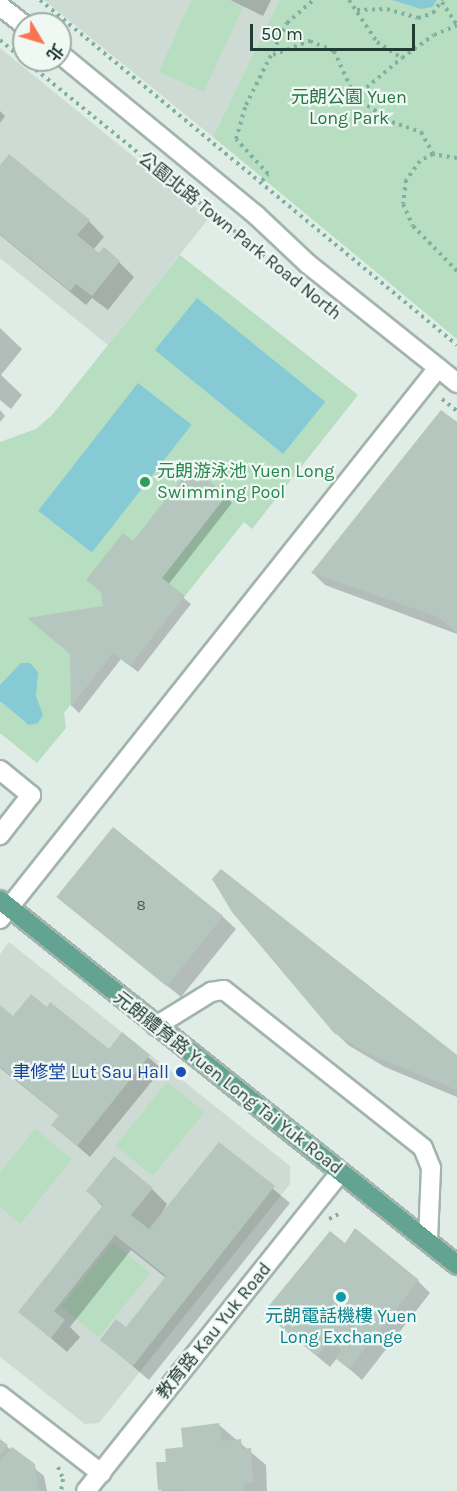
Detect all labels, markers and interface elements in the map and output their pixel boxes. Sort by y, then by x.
north arrow [12,12,72,72]
scale bar [253,12,418,50]
text: 50 m [261,23,303,45]
text: 北 [43,40,67,64]
park label: 元朗公園 Yuen Long Park [291,87,407,130]
street label: 公園北路 Town Park Road North [134,147,346,325]
place label: 元朗游泳池 Yuen Long Swimming Pool [157,461,334,504]
marker: 元朗游泳池 Yuen Long Swimming Pool [138,475,152,489]
house number: 8 [136,897,146,915]
street label: 元朗體育路 Yuen Long Tai Yuk Road [109,987,347,1179]
place label: 聿修堂 Lut Sau Hall [12,1061,169,1083]
marker: 聿修堂 Lut Sau Hall [174,1065,188,1079]
street label: 教育路 Kau Yuk Road [152,1258,276,1404]
marker: 元朗電話機樓 Yuen Long Exchange [334,1290,348,1304]
place label: 元朗電話機樓 Yuen Long Exchange [265,1306,417,1348]

